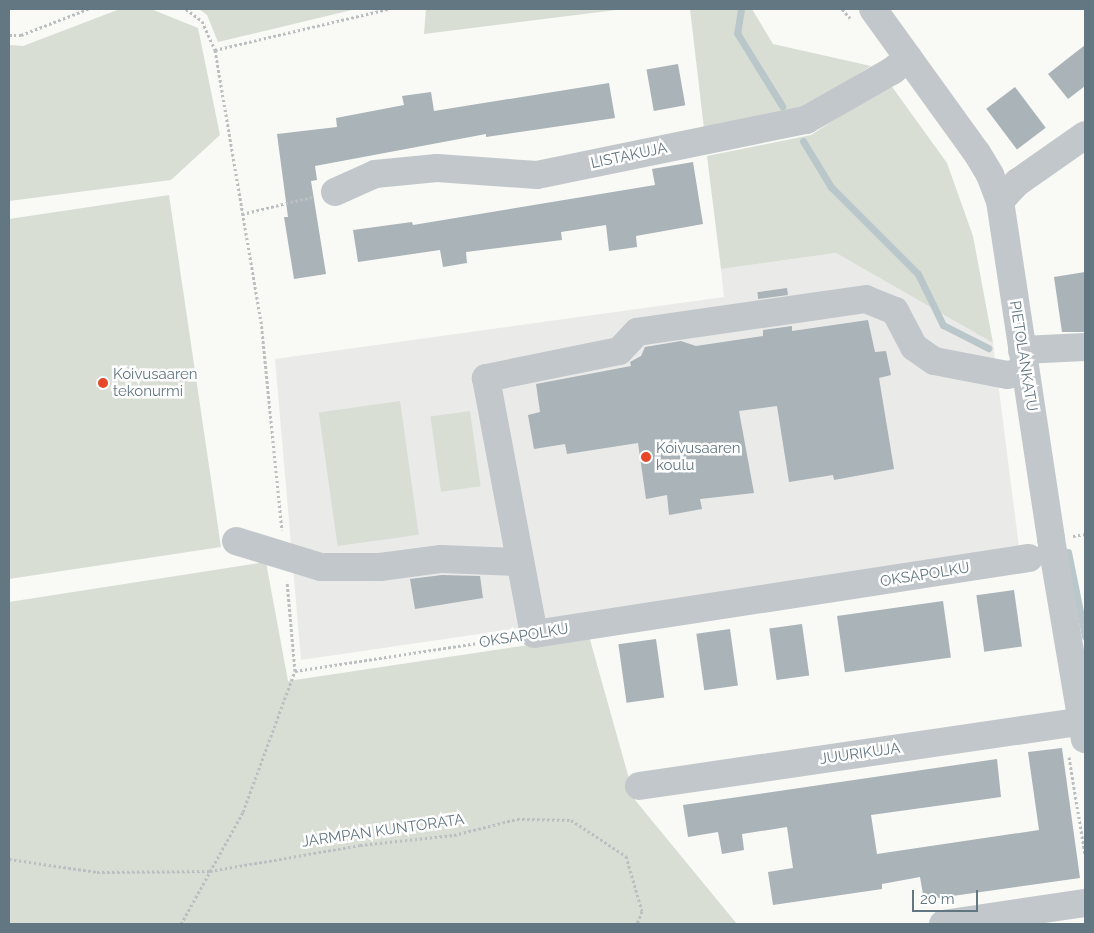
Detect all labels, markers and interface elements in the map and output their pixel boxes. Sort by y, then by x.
street label: LISTAKUJA [589,139,669,173]
street label: PIETOLANKATU [1005,299,1041,413]
place label: Koivusaaren tekonurmi [113,365,197,400]
marker: Koivusaaren tekonurmi [97,377,109,389]
place label: Koivusaaren koulu [656,439,740,474]
marker: Koivusaaren koulu [640,451,652,463]
street label: OKSAPOLKU [879,559,971,591]
street label: OKSAPOLKU [478,620,570,652]
street label: JUURIKUJA [819,739,901,769]
street label: JARMPAN KUNTORATA [301,811,465,851]
scale bar [914,880,980,912]
text: 20 m [920,890,955,908]

